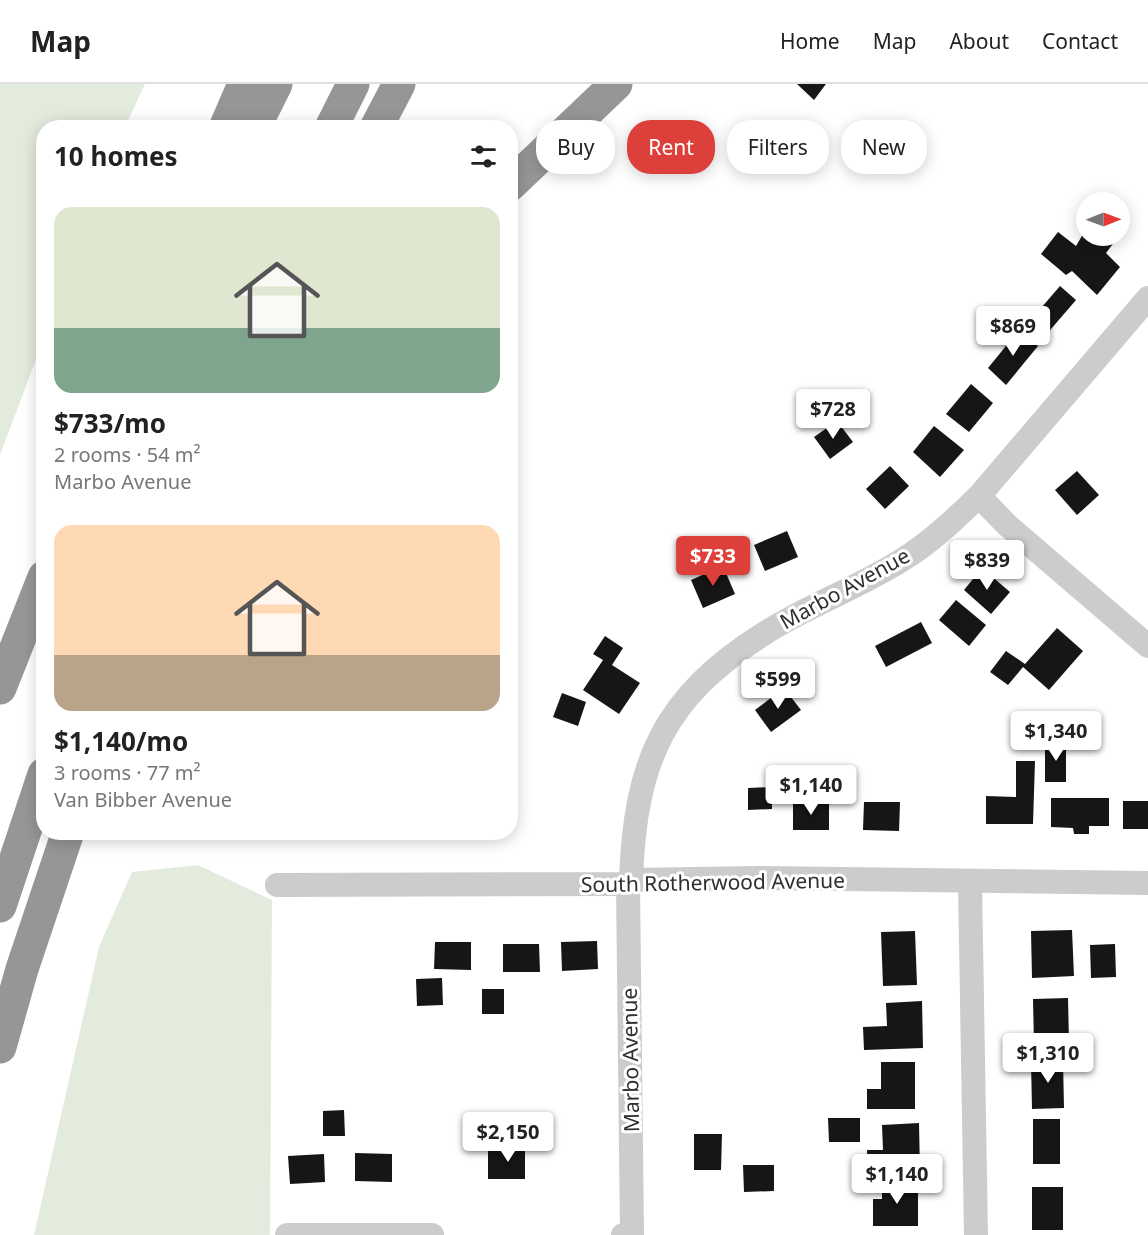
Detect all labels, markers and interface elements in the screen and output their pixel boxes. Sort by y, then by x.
text: Map [30,22,91,60]
text: Home [780,27,840,55]
text: Map [873,27,916,55]
text: About [949,27,1009,55]
text: Contact [1042,27,1118,55]
chip: Buy [536,120,615,174]
chip: Rent [627,120,715,174]
chip: Filters [727,120,829,174]
chip: New [841,120,927,174]
text: 10 homes [54,138,178,174]
icon: filters [467,140,500,173]
north arrow [1076,192,1130,246]
map controls [1076,192,1130,246]
icon: home [223,246,331,354]
pin: $869 [977,306,1049,357]
text: $869 [990,312,1036,339]
pin: $728 [797,389,869,440]
text: $728 [810,395,856,422]
text: $733/mo [54,405,166,441]
text: 2 rooms · 54 m² [54,441,201,468]
text: Marbo Avenue [54,468,191,495]
pin: $733 [677,536,749,587]
pin: $839 [951,540,1023,591]
street label: Marbo Avenue [775,541,914,635]
text: $733 [690,542,736,569]
text: $839 [964,546,1010,573]
icon: home [223,564,331,672]
pin: $599 [742,659,814,710]
text: $599 [755,665,801,692]
pin: $1,340 [1007,711,1105,762]
text: $1,340 [1025,717,1087,744]
text: $1,140/mo [54,723,188,759]
text: 3 rooms · 77 m² [54,759,201,786]
pin: $1,140 [762,765,860,816]
text: $1,140 [780,771,842,798]
text: Van Bibber Avenue [54,786,232,813]
street label: South Rotherwood Avenue [581,866,845,898]
street label: Marbo Avenue [615,988,645,1132]
pin: $1,310 [999,1033,1097,1084]
text: $1,310 [1017,1039,1079,1066]
pin: $2,150 [459,1112,557,1163]
text: $2,150 [477,1118,539,1145]
pin: $1,140 [848,1154,946,1205]
text: $1,140 [866,1160,928,1187]

